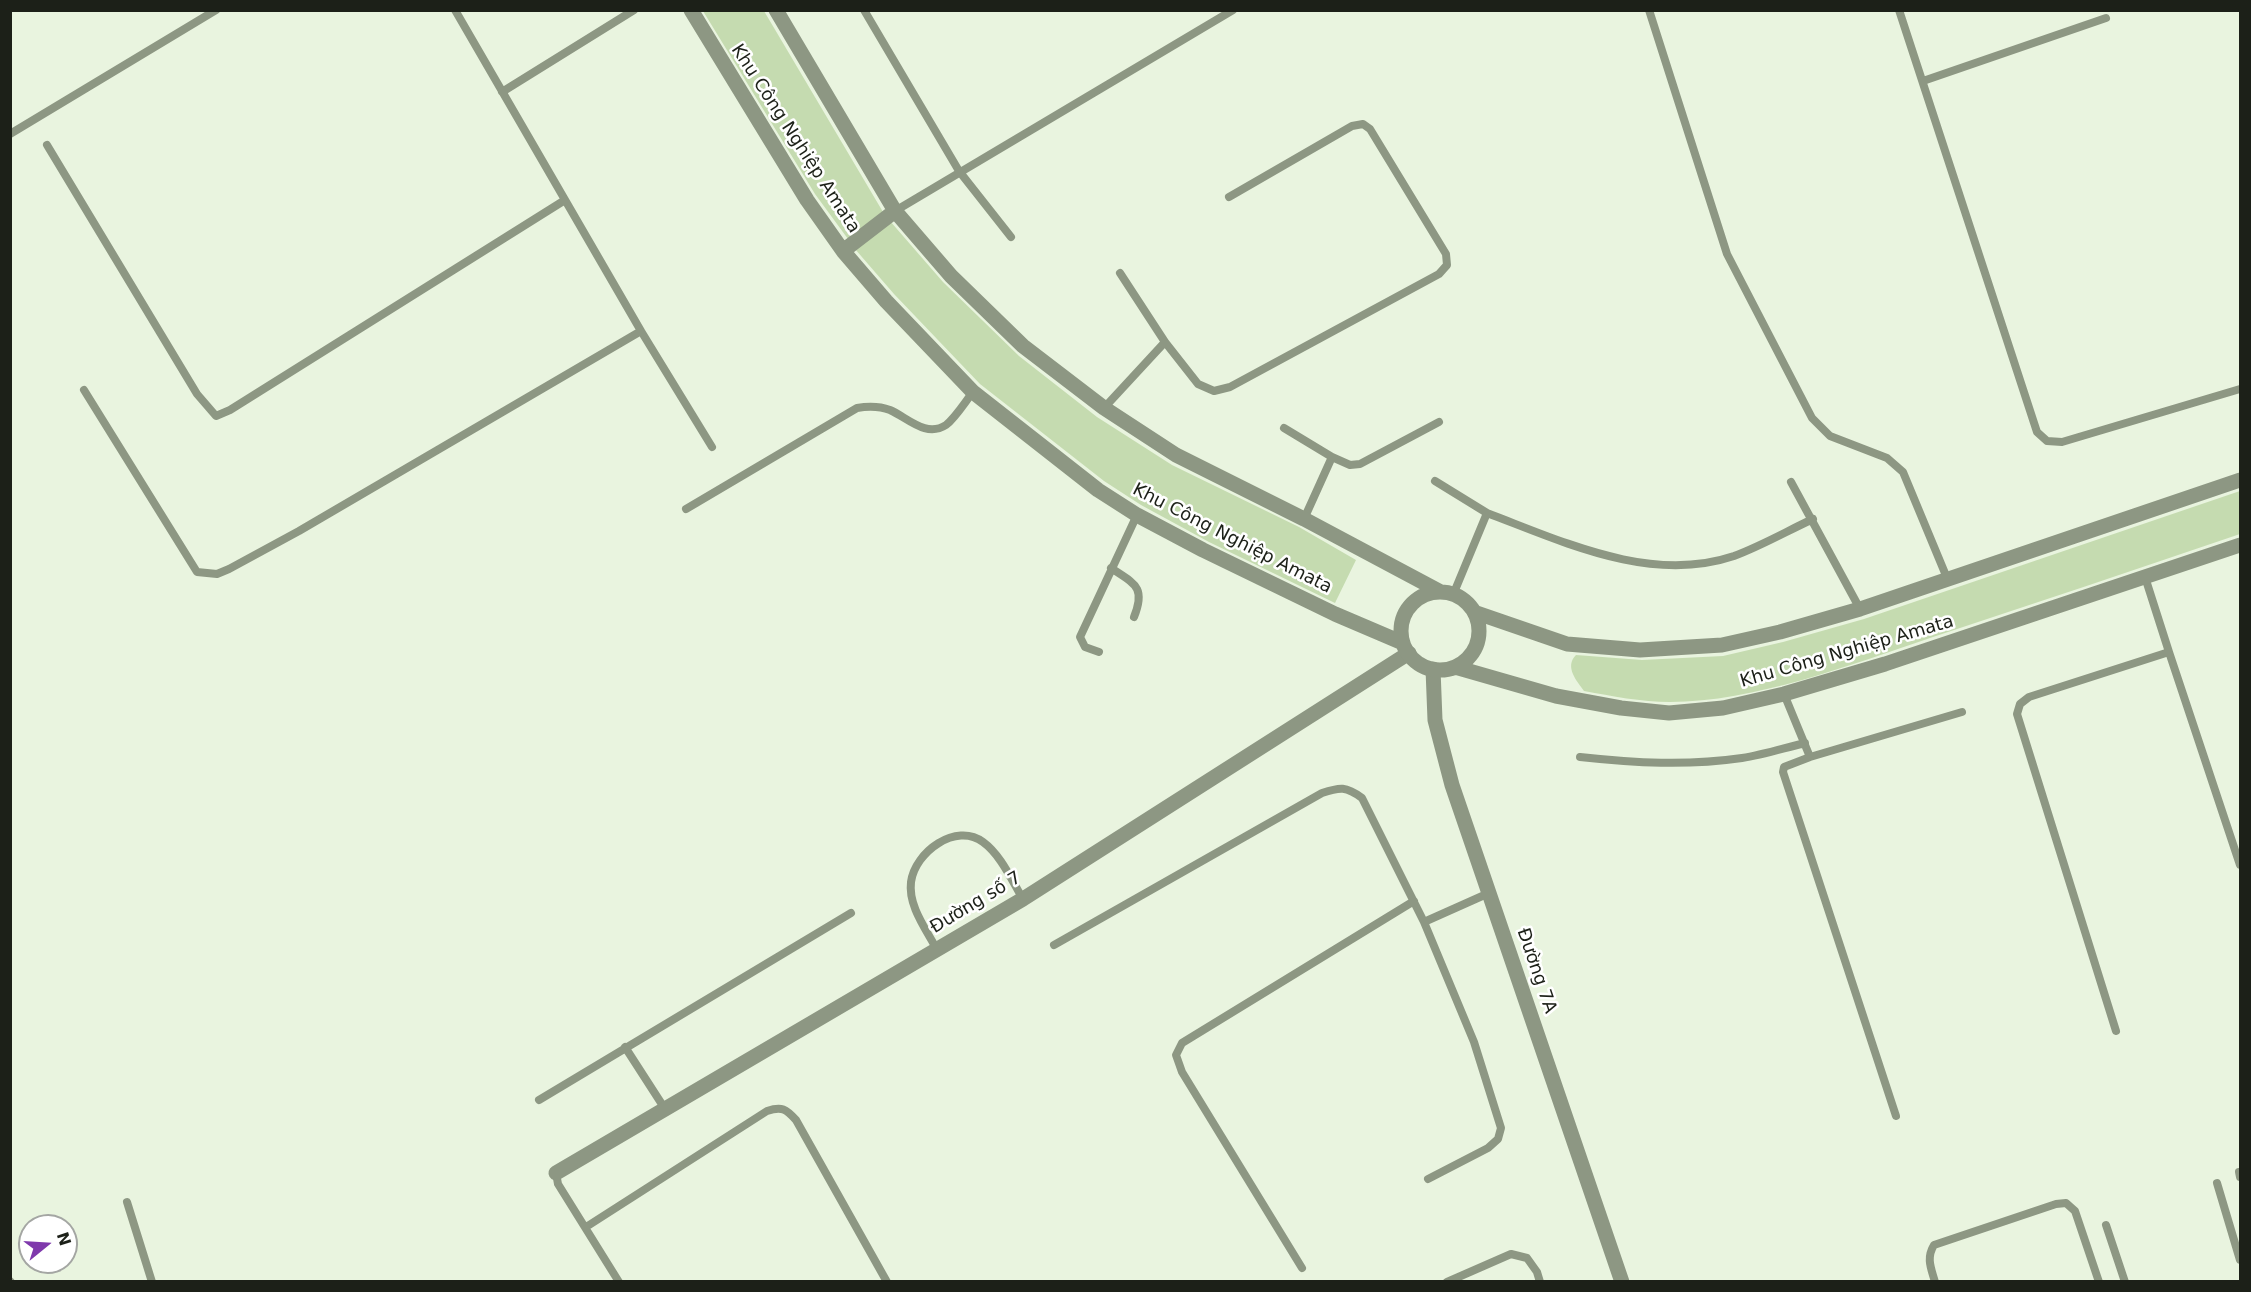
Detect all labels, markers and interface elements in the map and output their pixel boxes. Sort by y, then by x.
street label: Khu Công Nghiệp Amata [726,40,864,238]
street label: Khu Công Nghiệp Amata [1129,479,1335,599]
street label: Khu Công Nghiệp Amata [1738,611,1956,693]
street label: Đường số 7 [927,867,1025,939]
street label: Đường 7A [1511,926,1561,1016]
north arrow [18,1214,78,1274]
text: N [53,1230,75,1248]

